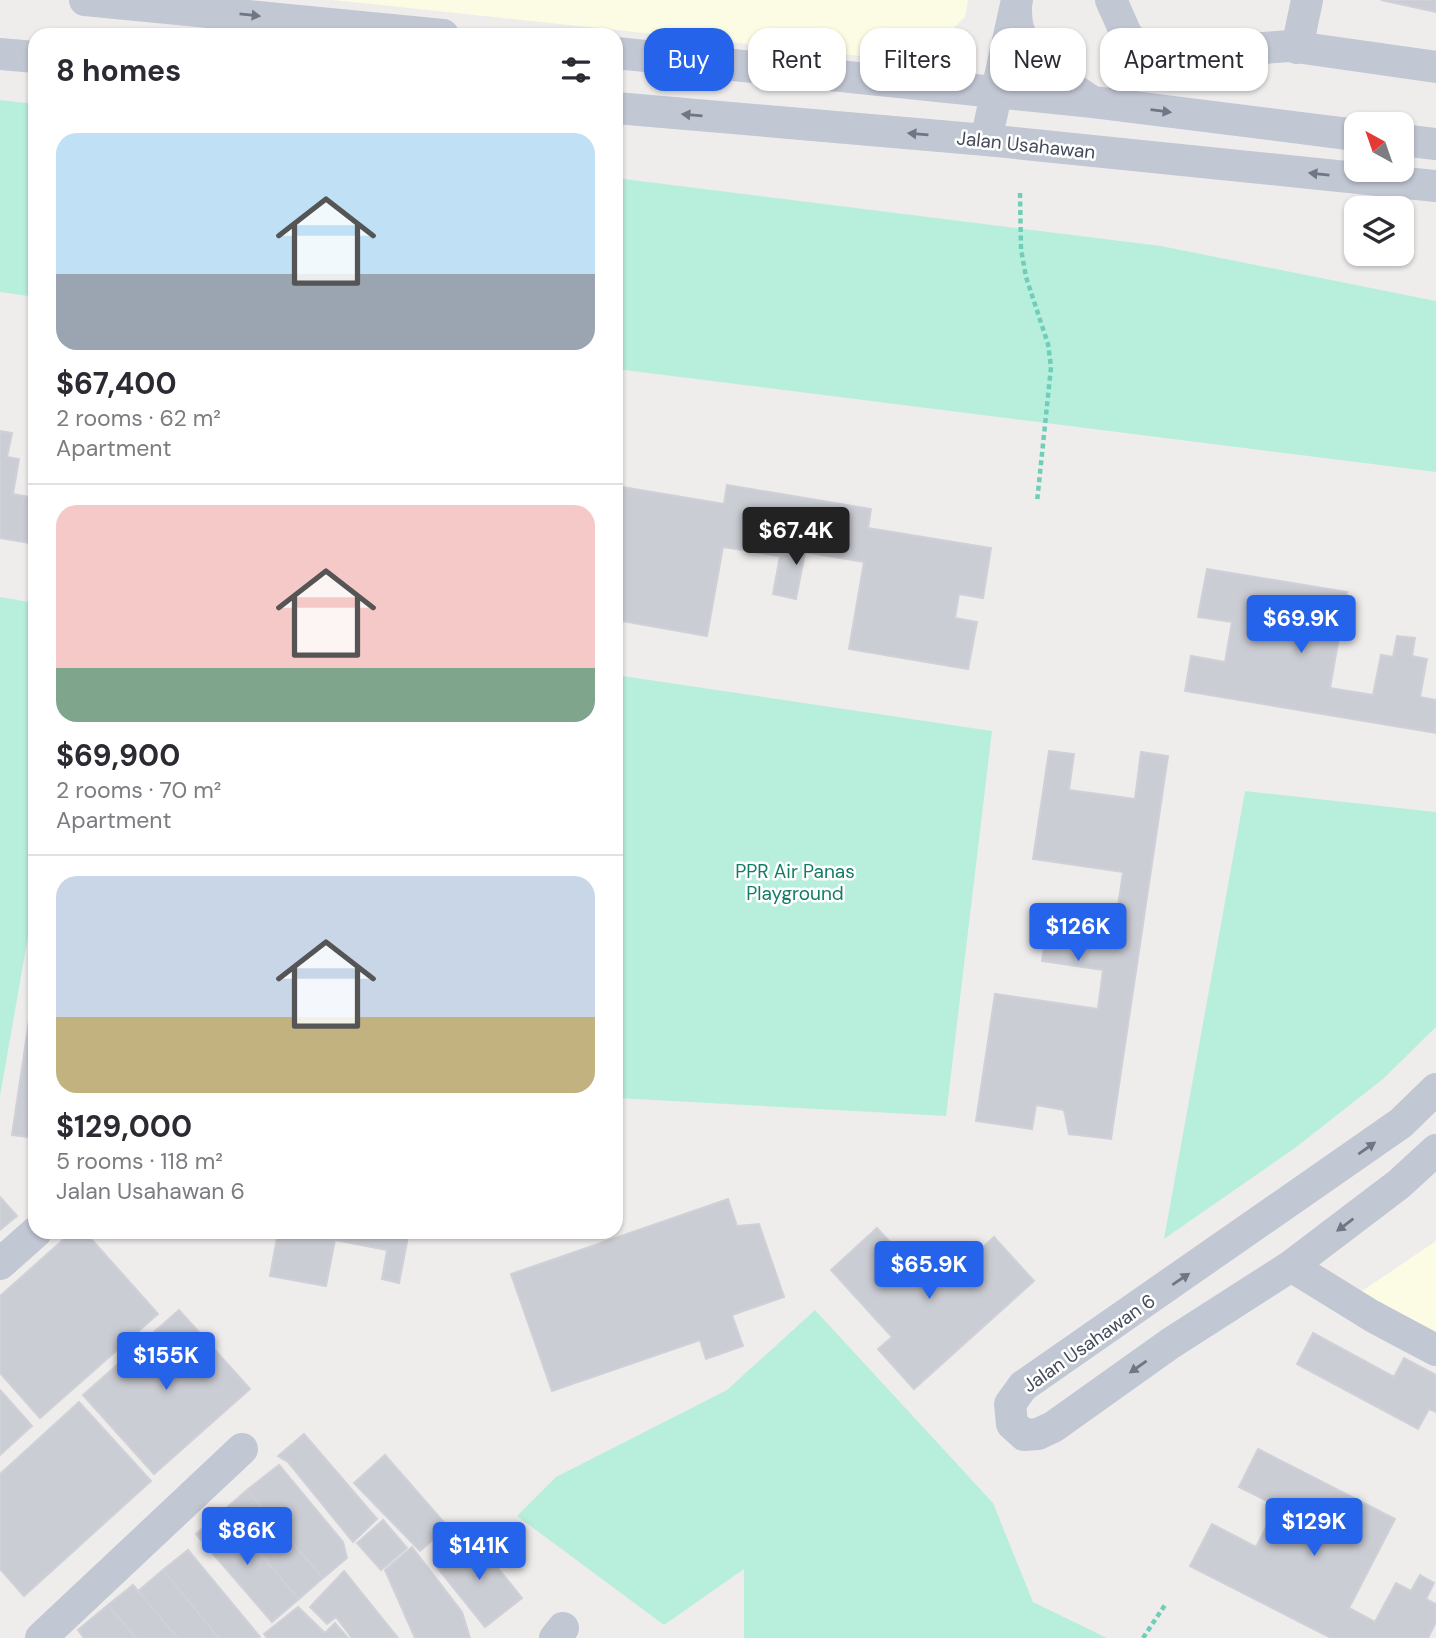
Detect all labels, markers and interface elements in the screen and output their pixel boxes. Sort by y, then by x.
one-way arrow [240,10,262,21]
chip: Buy [644,28,734,91]
chip: Rent [748,28,846,91]
chip: Filters [860,28,976,91]
chip: New [990,28,1086,91]
chip: Apartment [1100,28,1268,91]
text: 8 homes [56,51,181,90]
icon: filters [557,51,595,89]
one-way arrow [1150,105,1172,116]
one-way arrow [680,109,702,120]
north arrow [1344,112,1414,182]
map controls [1344,112,1414,266]
street label: Jalan Usahawan [955,125,1097,165]
one-way arrow [907,129,929,140]
one-way arrow [1308,169,1330,180]
icon: home [263,178,389,304]
button: layers [1344,196,1414,266]
text: $67,400 [56,364,177,403]
text: 2 rooms · 62 m² [56,403,221,433]
text: Apartment [56,433,171,463]
pin: $67.4K [739,508,853,567]
text: $67.4K [759,515,833,545]
icon: home [263,550,389,676]
pin: $69.9K [1244,596,1358,655]
text: $69.9K [1263,603,1339,633]
text: $69,900 [56,736,180,775]
text: 2 rooms · 70 m² [56,775,221,805]
text: Apartment [56,805,171,835]
park label: PPR Air Panas Playground [735,859,855,906]
pin: $126K [1029,904,1127,963]
text: $126K [1045,911,1111,941]
icon: home [263,921,389,1047]
text: $129,000 [56,1107,192,1146]
one-way arrow [1358,1141,1376,1155]
text: 5 rooms · 118 m² [56,1146,223,1176]
text: Jalan Usahawan 6 [56,1176,245,1206]
one-way arrow [1337,1217,1355,1232]
pin: $65.9K [872,1242,986,1301]
text: $65.9K [890,1249,968,1279]
one-way arrow [1171,1272,1190,1285]
street label: Jalan Usahawan 6 [1018,1288,1160,1398]
pin: $155K [117,1332,215,1392]
text: $155K [133,1340,199,1370]
one-way arrow [1129,1360,1147,1374]
pin: $129K [1265,1498,1363,1558]
text: $129K [1281,1506,1347,1536]
pin: $86K [206,1508,288,1567]
text: $86K [218,1515,276,1545]
pin: $141K [430,1522,528,1582]
text: $141K [449,1530,509,1560]

